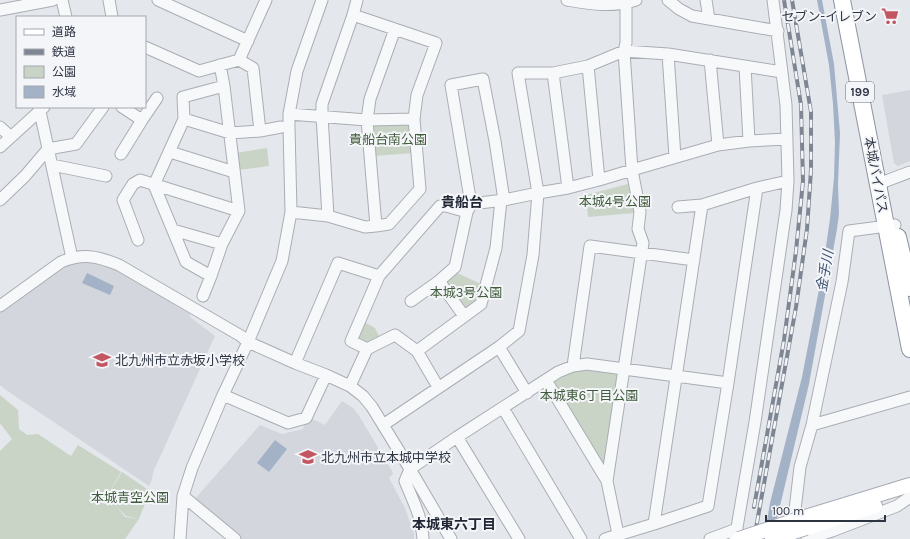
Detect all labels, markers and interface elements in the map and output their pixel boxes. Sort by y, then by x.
supermarket icon: セブン-イレブン [880,6,900,26]
place label: セブン-イレブン [781,9,877,24]
legend [16,16,146,108]
text: 道路 [52,25,76,39]
text: 鉄道 [52,45,76,59]
text: 公園 [52,65,76,79]
road number: 199 [846,82,874,102]
text: 水域 [52,85,76,99]
park label: 貴船台南公園 [349,132,427,147]
street label: 本城バイパス [861,135,891,215]
district label: 貴船台 [441,194,483,211]
park label: 本城4号公園 [579,194,651,209]
water label: 金手川 [813,247,837,293]
park label: 本城3号公園 [430,285,502,300]
school or university icon: 北九州市立赤坂小学校 [92,350,112,370]
place label: 北九州市立赤坂小学校 [115,353,245,368]
park label: 本城東6丁目公園 [540,388,638,403]
school or university icon: 北九州市立本城中学校 [298,447,318,467]
place label: 北九州市立本城中学校 [321,450,451,465]
park label: 本城青空公園 [91,490,169,505]
scale bar [766,497,885,523]
text: 100 m [772,504,804,518]
district label: 本城東六丁目 [412,516,496,533]

